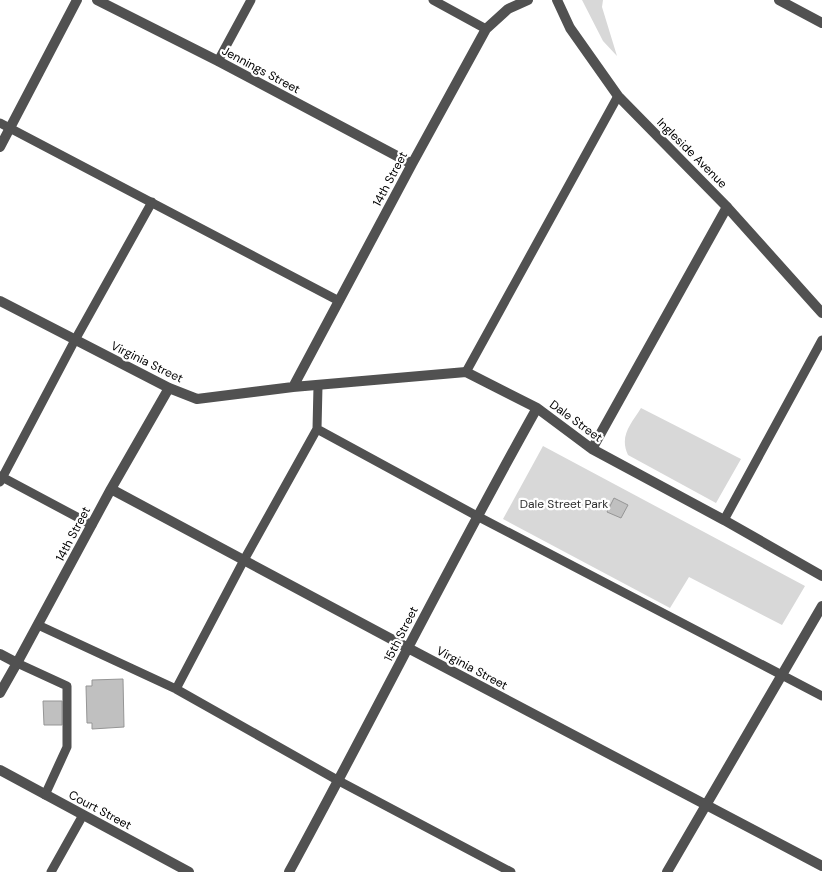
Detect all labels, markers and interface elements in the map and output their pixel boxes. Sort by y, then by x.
street label: Jennings Street [219,43,303,97]
street label: Ingleside Avenue [653,114,731,192]
street label: 14th Street [369,149,411,209]
street label: Virginia Street [108,338,186,386]
street label: Dale Street [546,396,606,446]
park label: Dale Street Park [520,496,608,512]
street label: 14th Street [52,504,94,564]
street label: 15th Street [380,603,422,664]
street label: Virginia Street [434,643,511,694]
street label: Court Street [66,787,134,833]

